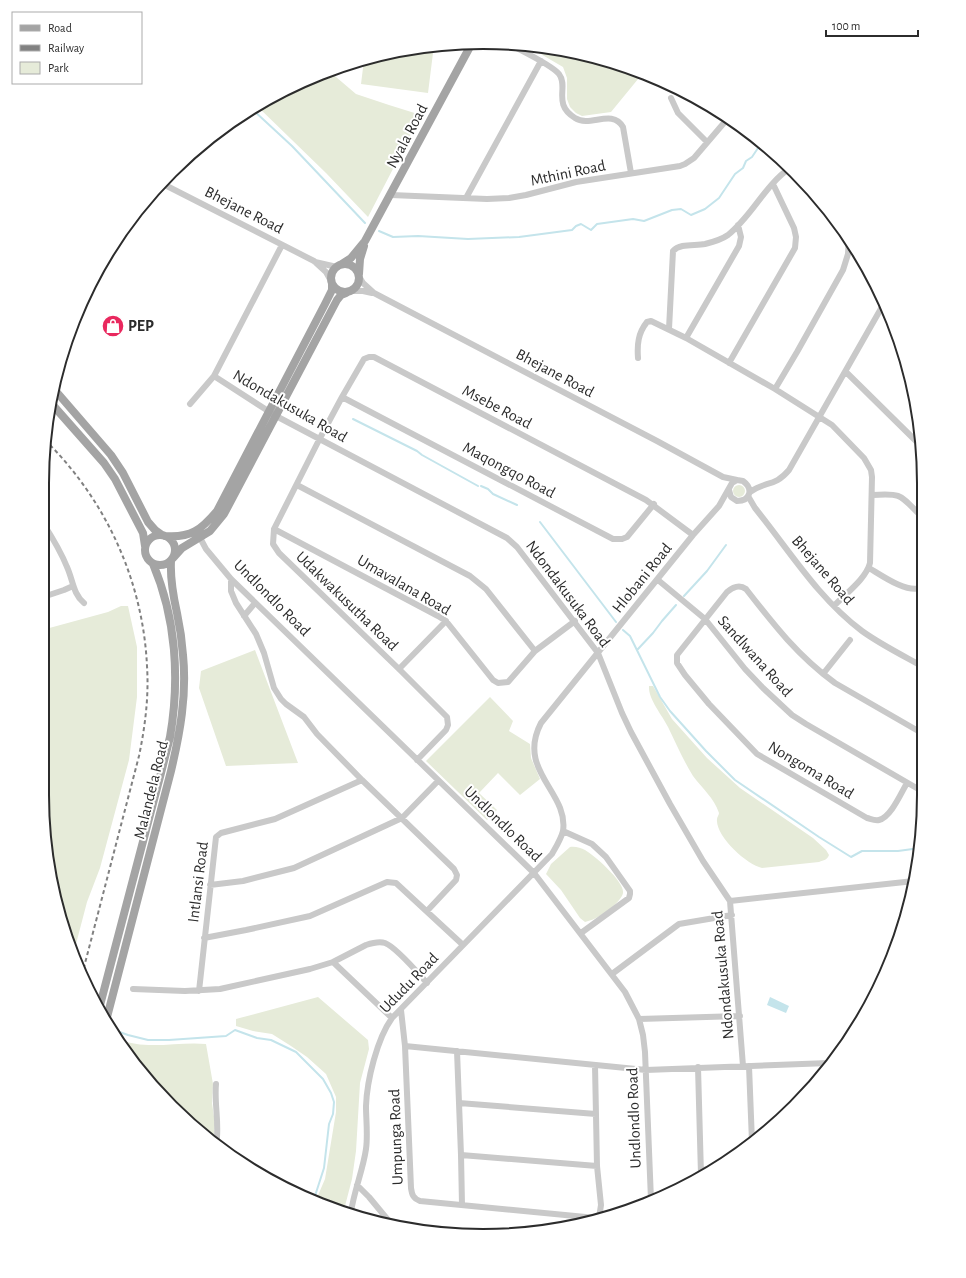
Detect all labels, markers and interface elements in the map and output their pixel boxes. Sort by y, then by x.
legend [12,12,142,84]
scale bar [826,12,918,38]
text: 100 m [832,20,860,32]
text: Road [48,22,72,34]
text: Railway [48,42,84,55]
text: Park [48,62,69,74]
street label: Nyala Road [383,101,431,171]
street label: Mthini Road [529,157,607,189]
street label: Bhejane Road [202,183,286,238]
shop icon: PEP [100,313,126,339]
place label: PEP [128,318,154,334]
street label: Bhejane Road [513,346,597,401]
street label: Ndondakusuka Road [230,367,350,445]
street label: Msebe Road [460,382,534,432]
street label: Maqongqo Road [460,439,558,501]
street label: Bhejane Road [788,532,857,608]
street label: Ndondakusuka Road [523,538,613,650]
street label: Hlobani Road [609,540,675,616]
street label: Udakwakusutha Road [293,548,401,654]
street label: Umavalana Road [355,552,453,618]
street label: Undlondlo Road [231,557,313,639]
street label: Sandlwana Road [715,612,795,700]
street label: Nongoma Road [765,738,857,802]
street label: Malandela Road [131,739,171,841]
street label: Undlondlo Road [461,783,545,865]
street label: Intlansi Road [185,841,211,923]
street label: Ndondakusuka Road [709,910,737,1040]
street label: Ududu Road [377,950,441,1016]
street label: Undlondlo Road [624,1067,644,1169]
street label: Umpunga Road [386,1089,406,1185]

